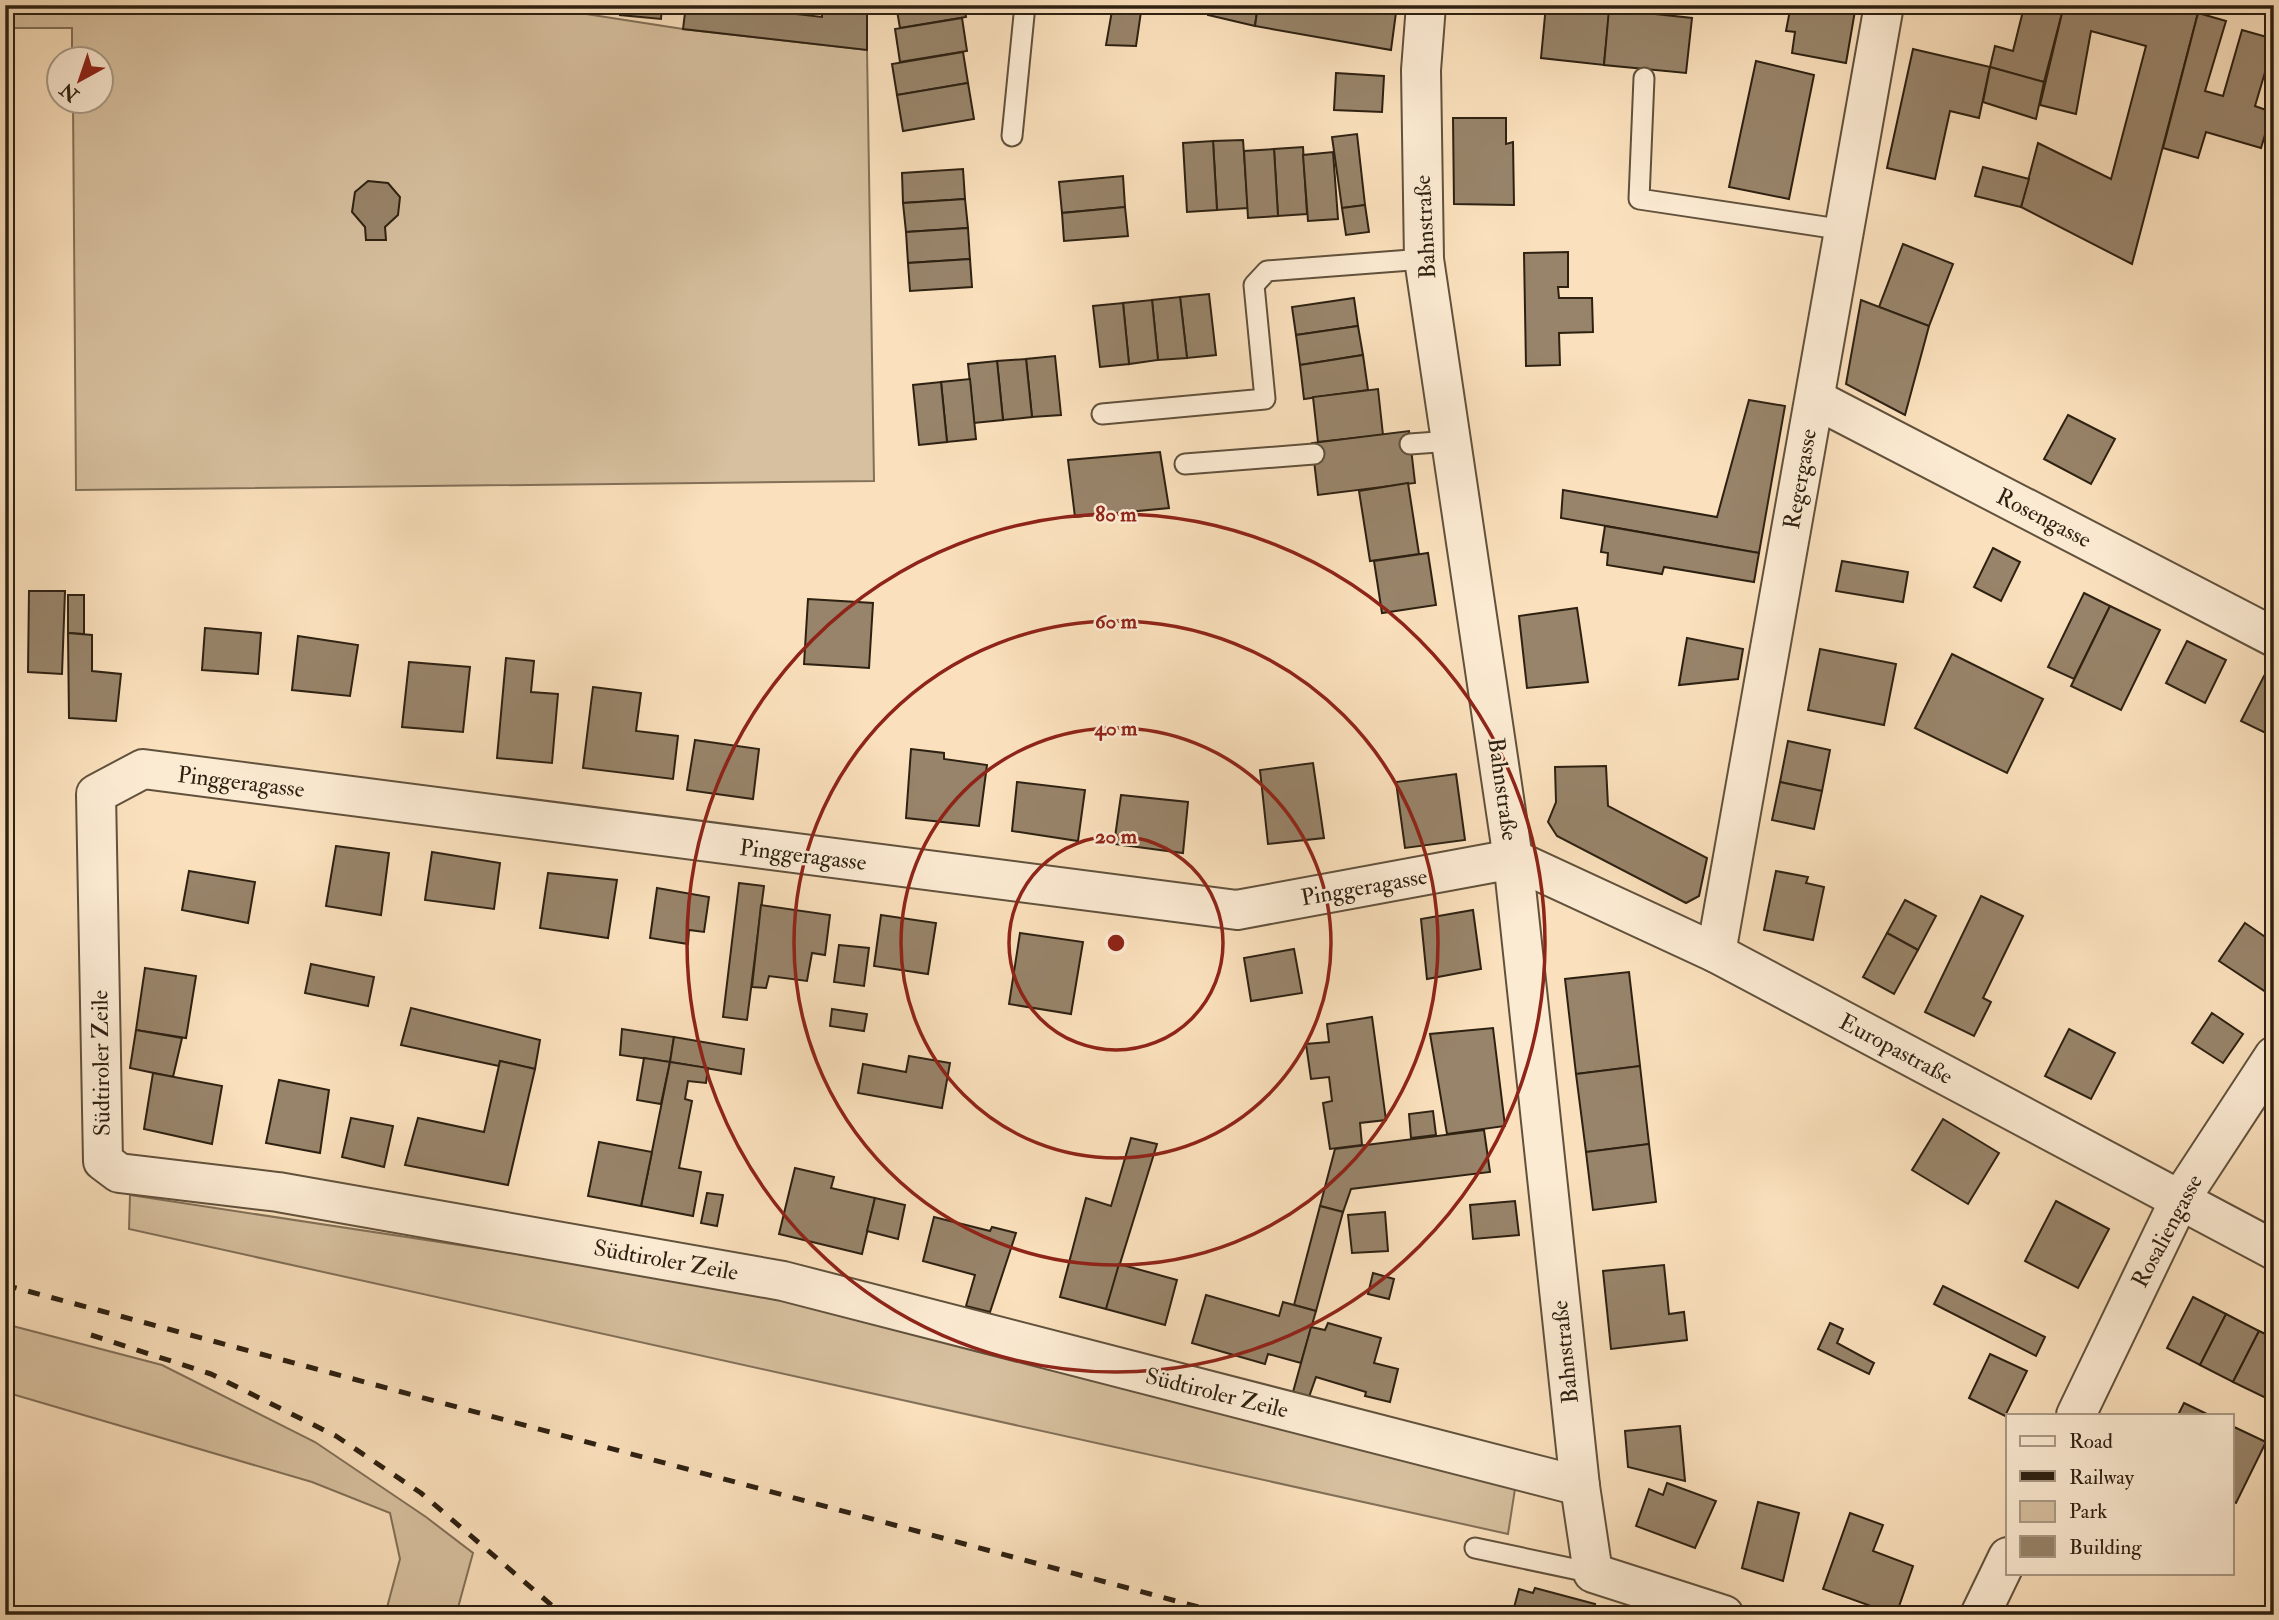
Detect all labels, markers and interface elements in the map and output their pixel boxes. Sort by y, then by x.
north arrow [46,46,116,116]
text: N [55,77,85,108]
street label: Bahnstraße [1408,174,1442,280]
street label: Regergasse [1777,426,1823,531]
street label: Rosengasse [1992,482,2097,554]
text: 80 m [1095,501,1137,528]
text: 60 m [1095,608,1138,635]
text: 40 m [1094,715,1138,742]
street label: Bahnstraße [1481,736,1525,843]
street label: Pinggeragasse [176,760,307,804]
text: 20 m [1095,823,1138,850]
street label: Pinggeragasse [738,833,869,877]
street label: Pinggeragasse [1299,862,1430,912]
centre of rings [1104,931,1128,955]
street label: Südtiroler Zeile [85,989,117,1136]
street label: Europastraße [1834,1007,1958,1092]
street label: Rosaliengasse [2125,1169,2209,1293]
street label: Südtiroler Zeile [592,1233,741,1287]
street label: Bahnstraße [1545,1298,1585,1405]
street label: Südtiroler Zeile [1143,1361,1292,1425]
legend [2006,1414,2234,1574]
text: Road [2069,1428,2114,1455]
text: Railway [2069,1464,2135,1491]
text: Park [2069,1498,2107,1525]
text: Building [2069,1534,2142,1561]

